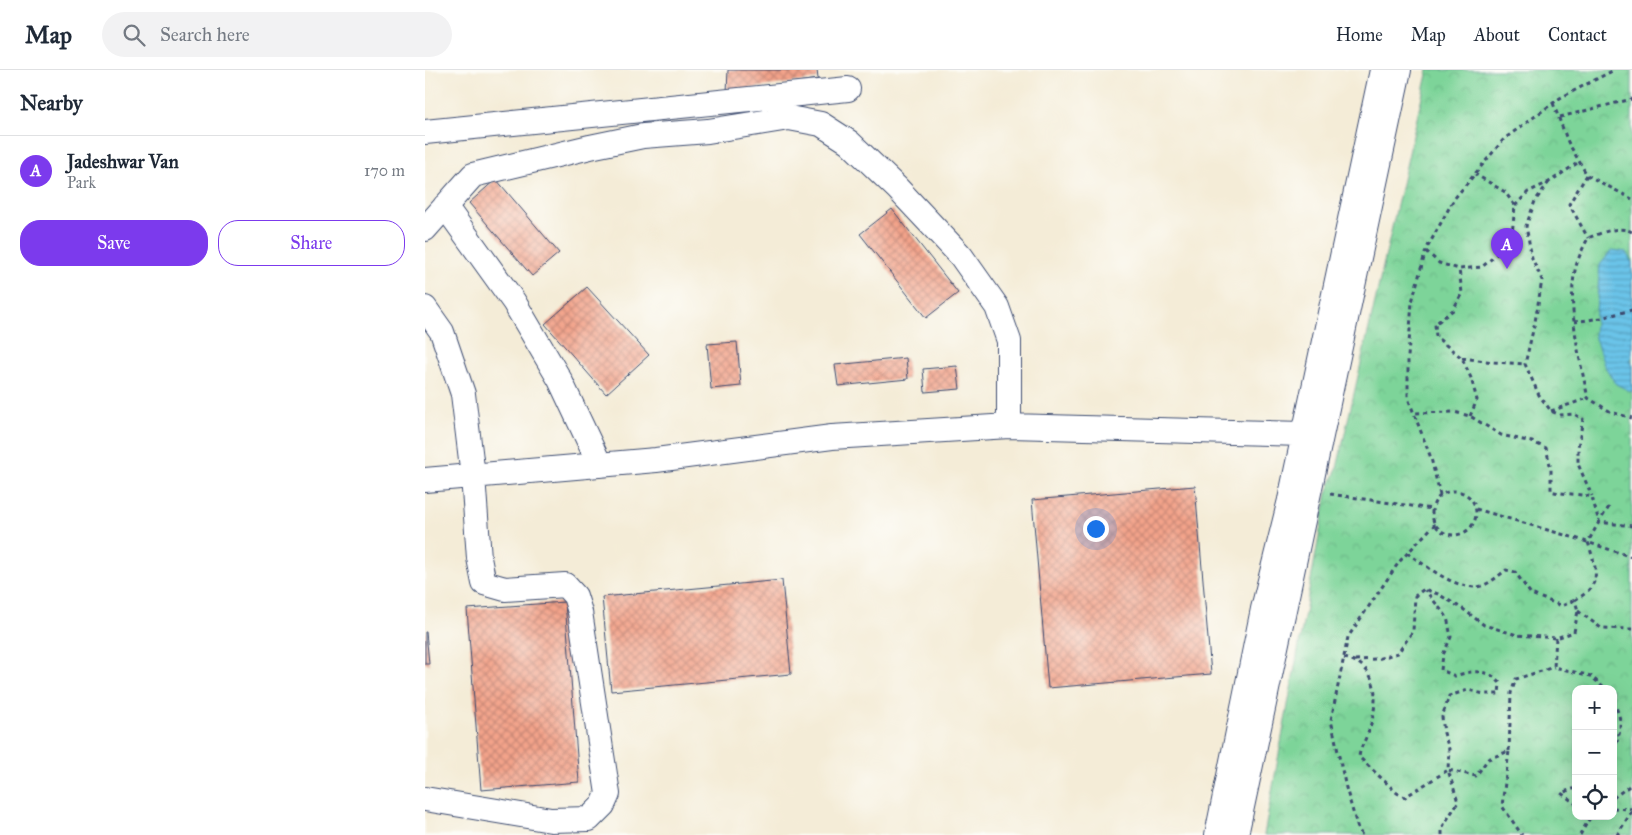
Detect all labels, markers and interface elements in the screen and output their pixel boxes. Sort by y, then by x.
search box [102,12,452,57]
text: Map [25,20,72,50]
icon: search [120,21,148,49]
text: Search here [160,23,250,46]
text: Home [1336,24,1383,46]
text: Map [1411,24,1446,46]
text: About [1474,24,1520,46]
text: Contact [1548,24,1607,46]
text: Nearby [20,90,83,116]
text: Jadeshwar Van [67,150,179,173]
text: A [31,161,41,180]
text: 170 m [364,161,405,180]
text: Park [67,173,96,192]
button: Save [20,220,208,266]
button: Share [218,220,405,266]
pin: A [1491,228,1523,269]
your location [1083,516,1109,542]
map controls [1572,685,1617,820]
button: + [1572,685,1617,730]
button: − [1572,730,1617,775]
button: locate [1572,775,1617,820]

